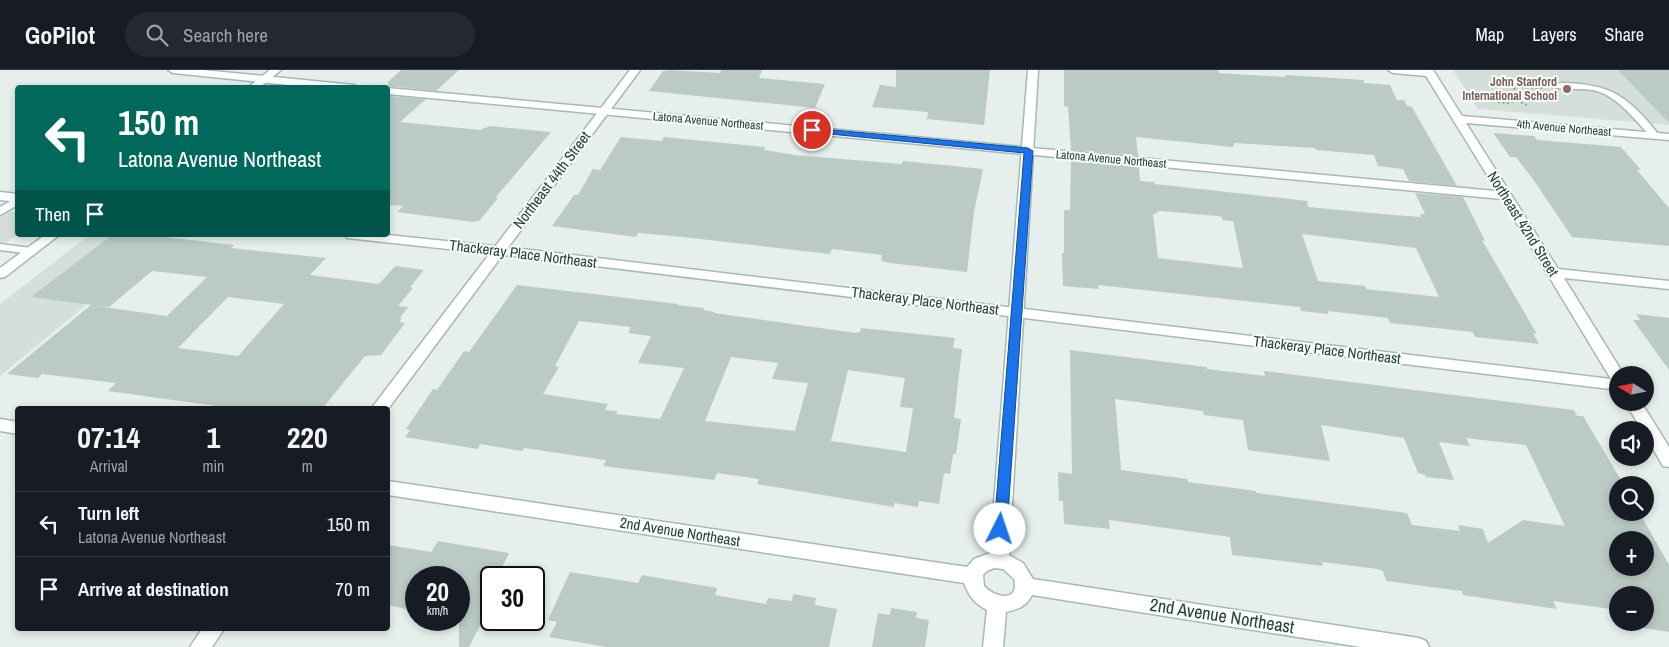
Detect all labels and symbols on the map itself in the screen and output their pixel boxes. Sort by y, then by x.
place label: John Stanford International School [1462,74,1557,104]
marker: John Stanford International School [1561,83,1573,95]
street label: Latona Avenue Northeast [652,108,764,134]
pin [791,109,833,151]
street label: 4th Avenue Northeast [1516,116,1612,140]
street label: Northeast 44th Street [508,126,596,233]
street label: Latona Avenue Northeast [1055,146,1167,172]
street label: Northeast 42nd Street [1483,167,1565,281]
street label: Thackeray Place Northeast [448,234,599,273]
street label: Thackeray Place Northeast [850,281,1001,320]
street label: Thackeray Place Northeast [1252,330,1403,369]
north arrow [1609,366,1654,411]
position arrow [973,502,1025,554]
street label: 2nd Avenue Northeast [618,512,742,551]
speed limit sign: 30 [480,566,545,631]
street label: 2nd Avenue Northeast [1148,592,1296,639]

